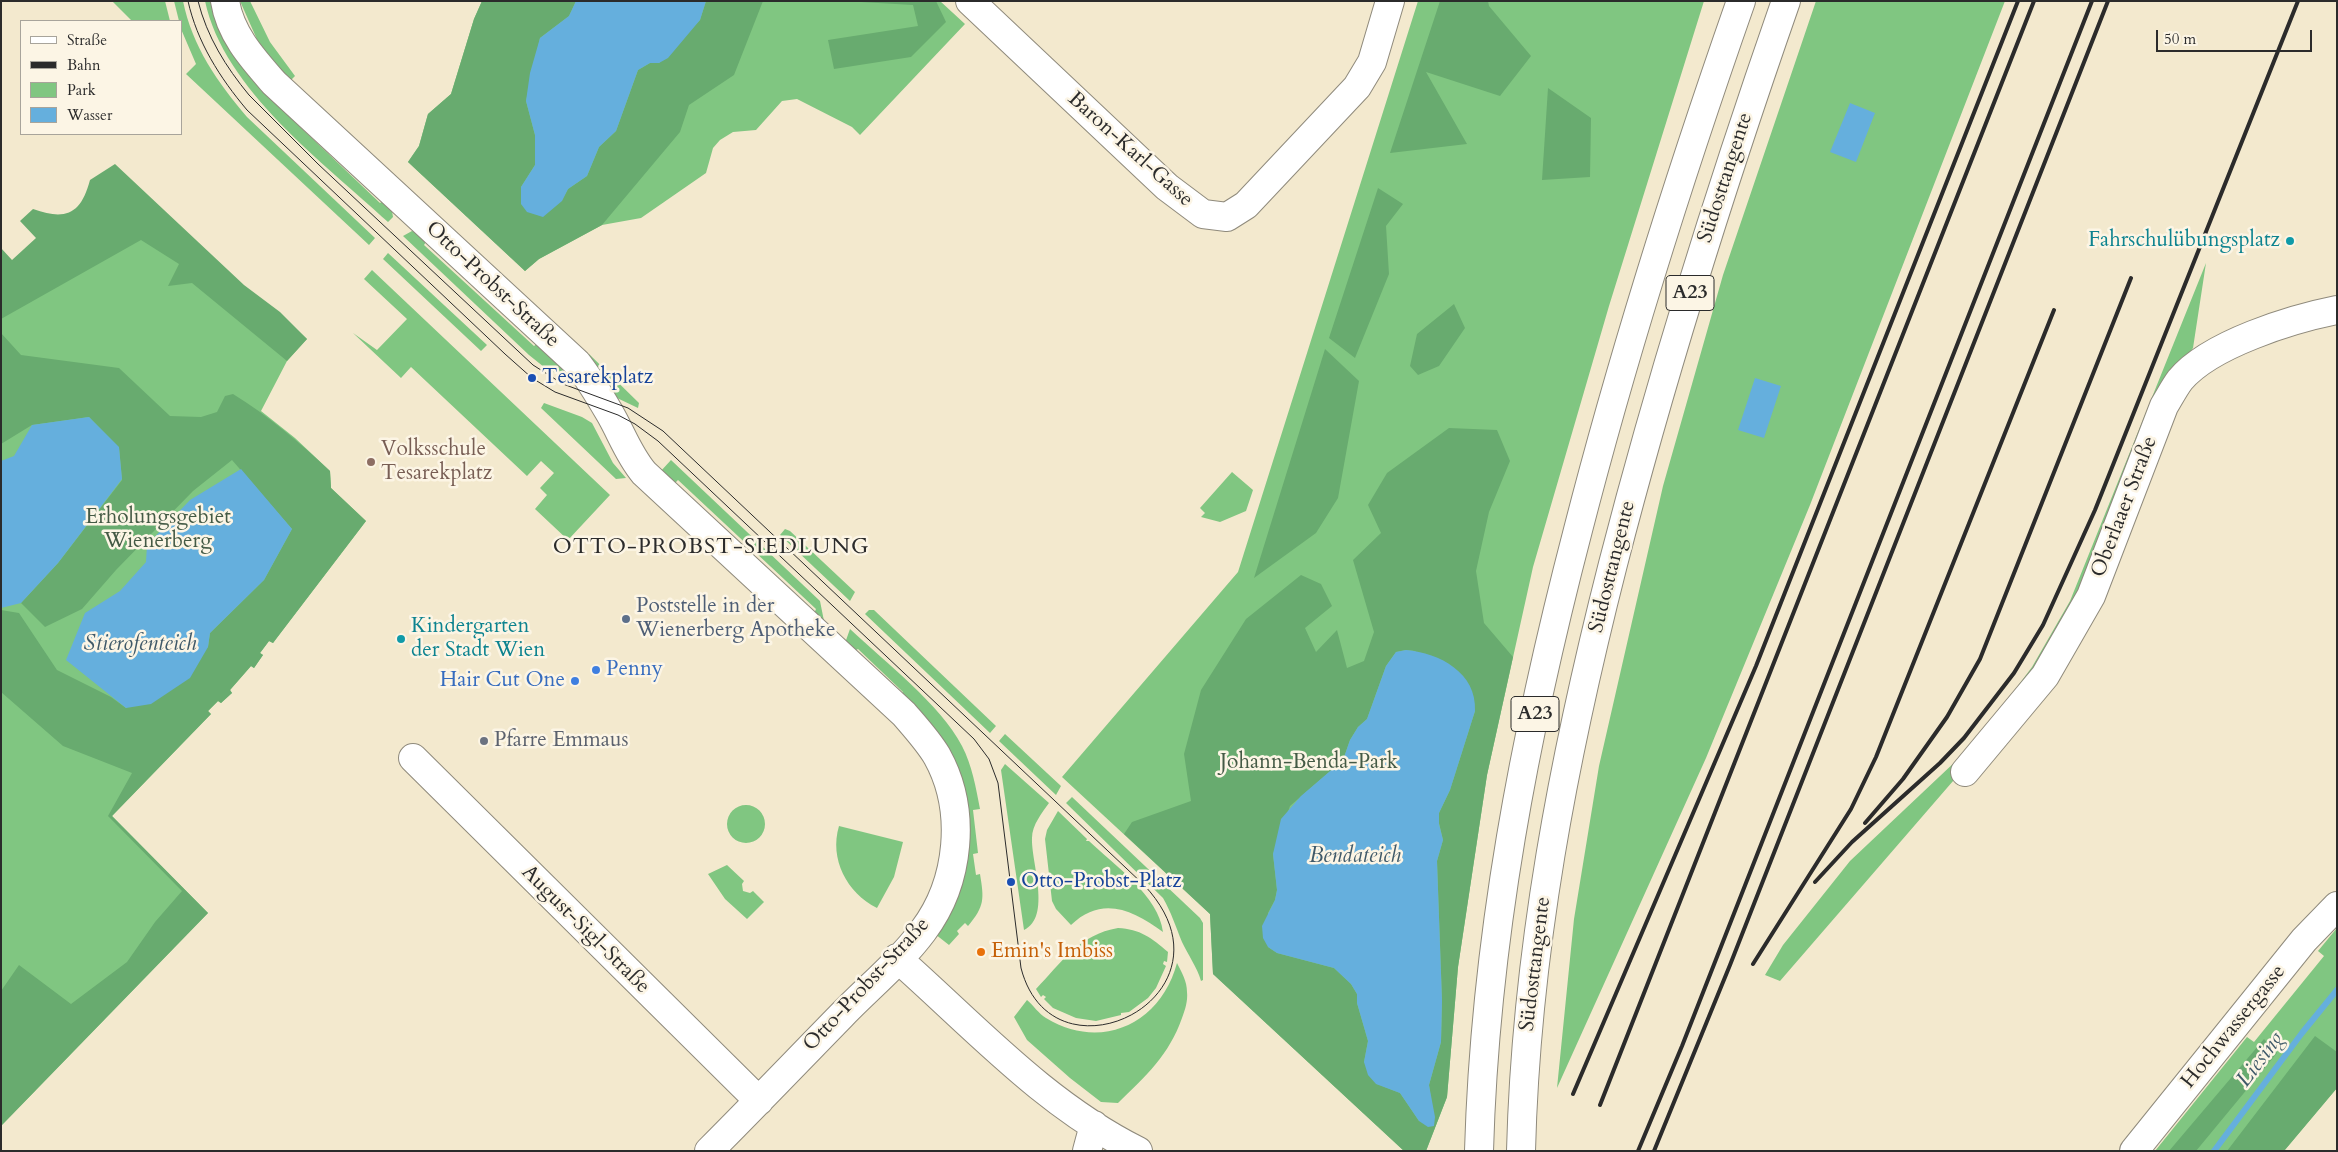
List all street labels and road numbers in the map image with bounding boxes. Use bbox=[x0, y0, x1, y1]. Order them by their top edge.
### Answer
street label: Baron-Karl-Gasse bbox=[1062, 87, 1198, 213]
street label: Südosttangente bbox=[1693, 110, 1759, 246]
street label: Otto-Probst-Straße bbox=[420, 217, 564, 353]
road number: A23 bbox=[1666, 276, 1714, 310]
street label: Oberlaaer Straße bbox=[2087, 433, 2163, 581]
street label: Südosttangente bbox=[1584, 498, 1642, 636]
road number: A23 bbox=[1511, 696, 1559, 732]
street label: August-Sigl-Straße bbox=[515, 860, 655, 1000]
street label: Südosttangente bbox=[1515, 895, 1557, 1033]
street label: Otto-Probst-Straße bbox=[799, 913, 935, 1057]
street label: Hochwassergasse bbox=[2177, 960, 2291, 1094]

